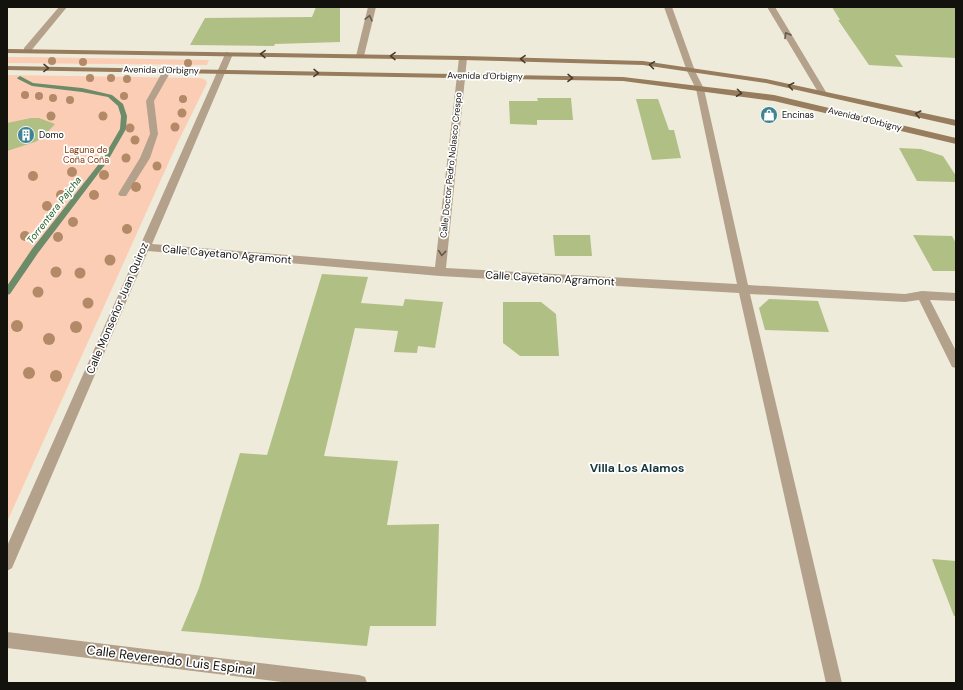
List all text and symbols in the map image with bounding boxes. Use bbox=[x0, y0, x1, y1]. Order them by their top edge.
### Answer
one-way arrow bbox=[364, 15, 373, 22]
one-way arrow bbox=[785, 32, 792, 39]
one-way arrow bbox=[260, 50, 266, 58]
one-way arrow bbox=[390, 52, 396, 61]
one-way arrow bbox=[520, 55, 526, 63]
one-way arrow bbox=[649, 61, 656, 70]
street label: Avenida d'Orbigny bbox=[123, 63, 199, 77]
one-way arrow bbox=[43, 64, 49, 72]
one-way arrow bbox=[313, 69, 319, 77]
street label: Avenida d'Orbigny bbox=[447, 69, 523, 83]
one-way arrow bbox=[567, 74, 573, 82]
one-way arrow bbox=[788, 82, 794, 90]
one-way arrow bbox=[736, 89, 742, 98]
street label: Calle Doctor Pedro Nolasco Crespo bbox=[437, 91, 465, 239]
street label: Avenida d'Orbigny bbox=[827, 104, 903, 134]
shop icon: Encinas bbox=[759, 105, 779, 125]
place label: Encinas bbox=[782, 109, 815, 121]
one-way arrow bbox=[915, 111, 921, 119]
building icon: Domo bbox=[16, 125, 36, 145]
place label: Domo bbox=[39, 129, 64, 141]
park label: Laguna de Coña Coña bbox=[63, 144, 109, 166]
water label: Torrentera Pajcha bbox=[24, 173, 85, 246]
street label: Calle Monseñor Juan Quiroz bbox=[83, 240, 151, 376]
street label: Calle Cayetano Agramont bbox=[162, 241, 292, 267]
one-way arrow bbox=[437, 250, 446, 256]
street label: Calle Cayetano Agramont bbox=[485, 268, 615, 288]
district label: Villa Los Alamos bbox=[590, 460, 684, 476]
street label: Calle Reverendo Luis Espinal bbox=[86, 641, 256, 679]

